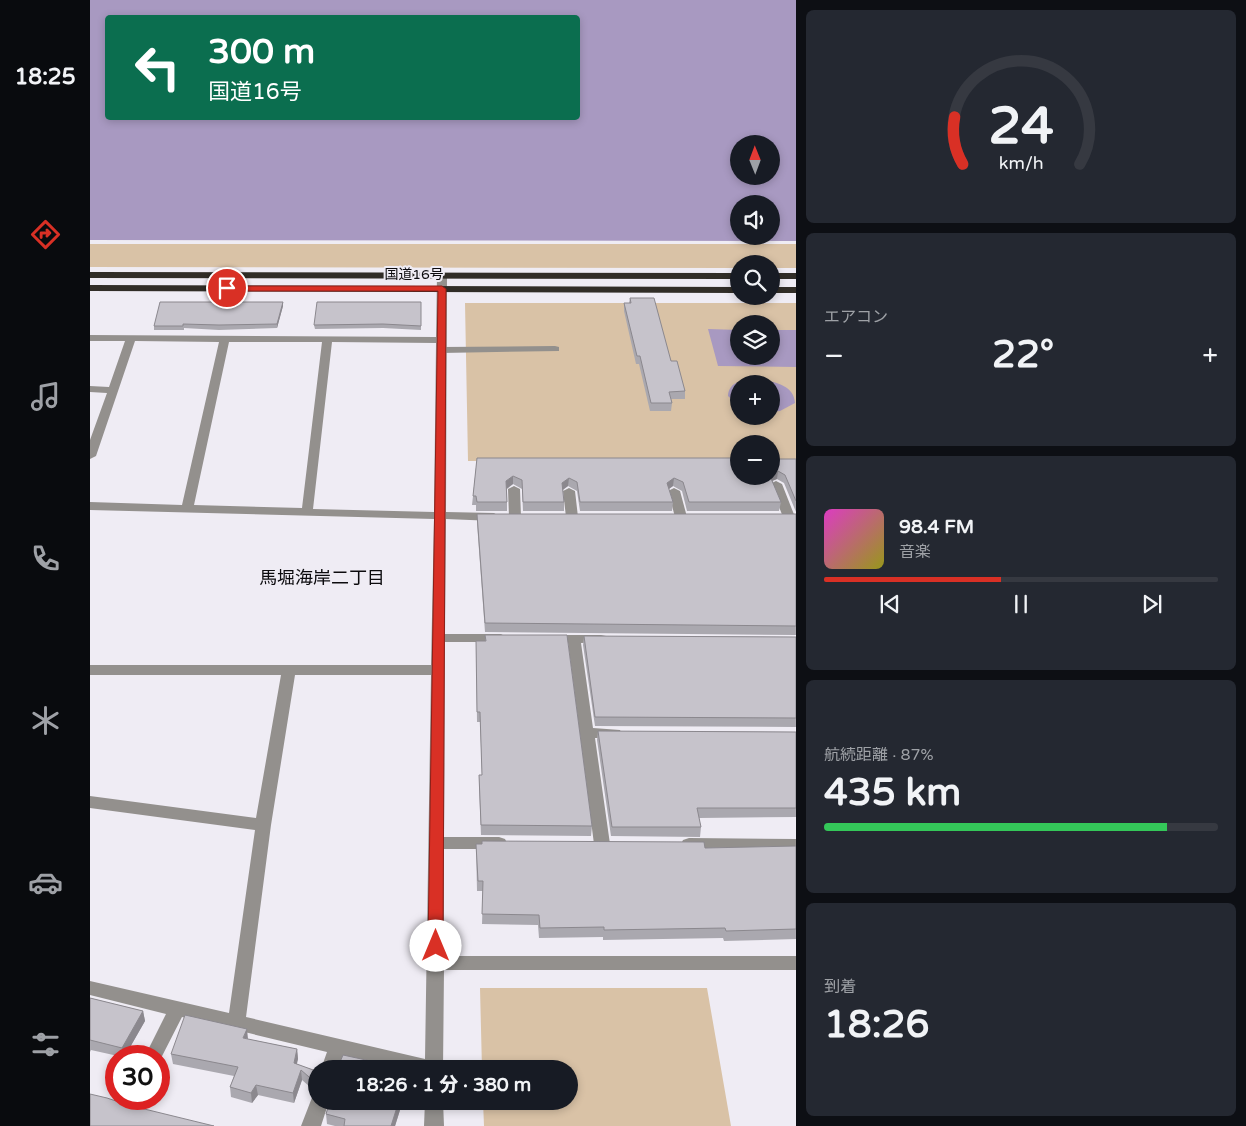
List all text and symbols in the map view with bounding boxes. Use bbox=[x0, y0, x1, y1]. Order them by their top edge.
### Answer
text: 300 m bbox=[208, 31, 315, 73]
icon: left bbox=[125, 35, 190, 100]
text: 18:25 bbox=[15, 64, 75, 90]
text: 国道16号 bbox=[208, 79, 302, 105]
text: 24 bbox=[988, 95, 1054, 158]
north arrow bbox=[730, 135, 780, 185]
map controls bbox=[730, 135, 780, 485]
text: km/h bbox=[999, 153, 1043, 174]
button: sound bbox=[730, 195, 780, 245]
icon: directions bbox=[28, 217, 63, 252]
button: search bbox=[730, 255, 780, 305]
street label: 国道16号 bbox=[384, 266, 444, 283]
pin bbox=[206, 267, 248, 309]
icon: arrive bbox=[213, 274, 241, 302]
text: エアコン bbox=[824, 307, 888, 327]
button: layers bbox=[730, 315, 780, 365]
text: 22° bbox=[992, 332, 1054, 378]
text: − bbox=[824, 339, 844, 373]
text: + bbox=[1202, 339, 1218, 373]
button: + bbox=[730, 375, 780, 425]
icon: music bbox=[28, 379, 63, 414]
button: − bbox=[730, 435, 780, 485]
text: 98.4 FM bbox=[899, 516, 974, 538]
icon: phone bbox=[28, 541, 63, 576]
text: 音楽 bbox=[899, 542, 931, 562]
district label: 馬堀海岸二丁目 bbox=[259, 567, 385, 589]
icon: previous bbox=[876, 590, 904, 618]
icon: pause bbox=[1007, 590, 1035, 618]
icon: next bbox=[1138, 590, 1166, 618]
icon: climate bbox=[28, 703, 63, 738]
text: 航続距離 · 87% bbox=[824, 745, 934, 765]
text: 435 km bbox=[824, 770, 961, 816]
icon: car bbox=[28, 865, 63, 900]
position arrow bbox=[409, 919, 461, 971]
text: 到着 bbox=[824, 977, 856, 997]
text: 18:26 bbox=[824, 1002, 929, 1048]
icon: filters bbox=[28, 1027, 63, 1062]
speed limit sign: 30 bbox=[105, 1045, 170, 1110]
text: 18:26 · 1 分 · 380 m bbox=[355, 1074, 531, 1096]

